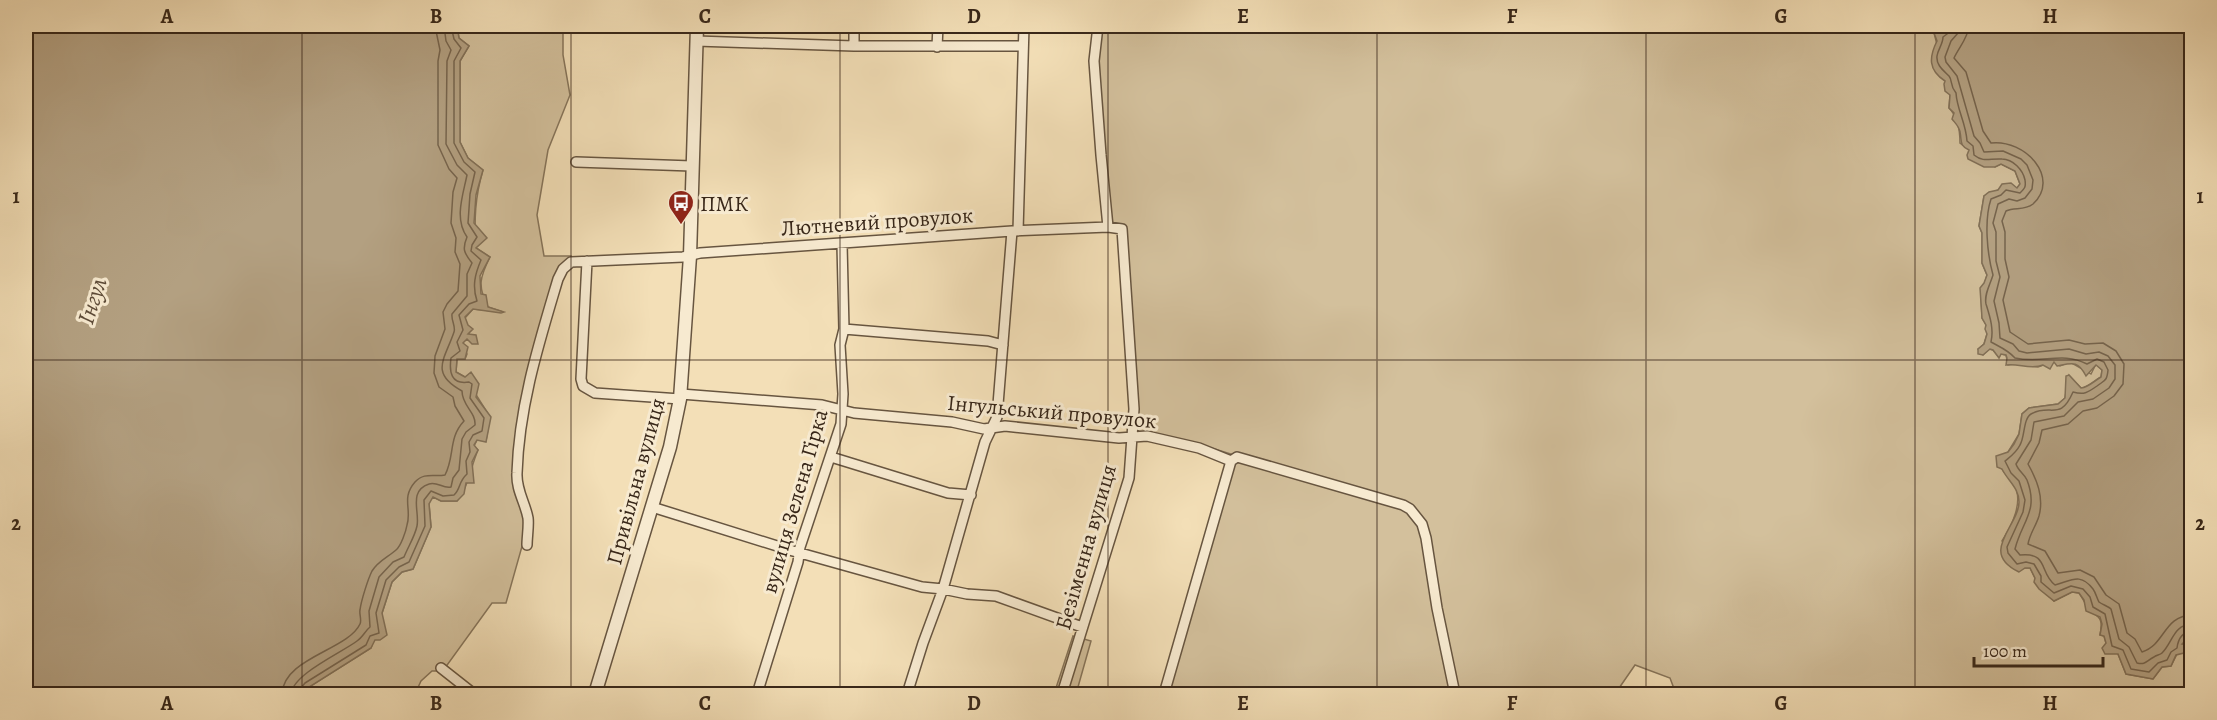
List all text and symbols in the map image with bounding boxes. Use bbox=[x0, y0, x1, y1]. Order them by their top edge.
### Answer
text: A bbox=[160, 3, 174, 30]
text: B bbox=[430, 3, 442, 30]
text: C bbox=[699, 3, 711, 30]
text: D bbox=[967, 3, 981, 30]
text: E bbox=[1237, 3, 1249, 30]
text: F bbox=[1507, 3, 1518, 30]
text: G bbox=[1774, 3, 1788, 30]
text: H bbox=[2043, 3, 2058, 30]
text: 1 bbox=[12, 183, 20, 210]
text: 1 bbox=[2196, 183, 2204, 210]
bus stop icon: ПМК bbox=[666, 188, 696, 226]
place label: ПМК bbox=[700, 189, 748, 219]
street label: Лютневий провулок bbox=[780, 200, 974, 244]
water label: Інгул bbox=[70, 273, 115, 328]
street label: Інгульський провулок bbox=[946, 388, 1158, 436]
street label: Привільна вулиця bbox=[599, 394, 673, 568]
street label: вулиця Зелена Гірка bbox=[754, 405, 836, 597]
street label: Безіменна вулиця bbox=[1048, 461, 1124, 633]
text: 2 bbox=[11, 510, 21, 537]
text: 2 bbox=[2195, 510, 2205, 537]
scale bar bbox=[1974, 630, 2103, 668]
text: 100 m bbox=[1983, 639, 2027, 663]
text: A bbox=[160, 690, 174, 717]
text: B bbox=[430, 690, 442, 717]
text: C bbox=[699, 690, 711, 717]
text: D bbox=[967, 690, 981, 717]
text: E bbox=[1237, 690, 1249, 717]
text: F bbox=[1507, 690, 1518, 717]
text: G bbox=[1774, 690, 1788, 717]
text: H bbox=[2043, 690, 2058, 717]

